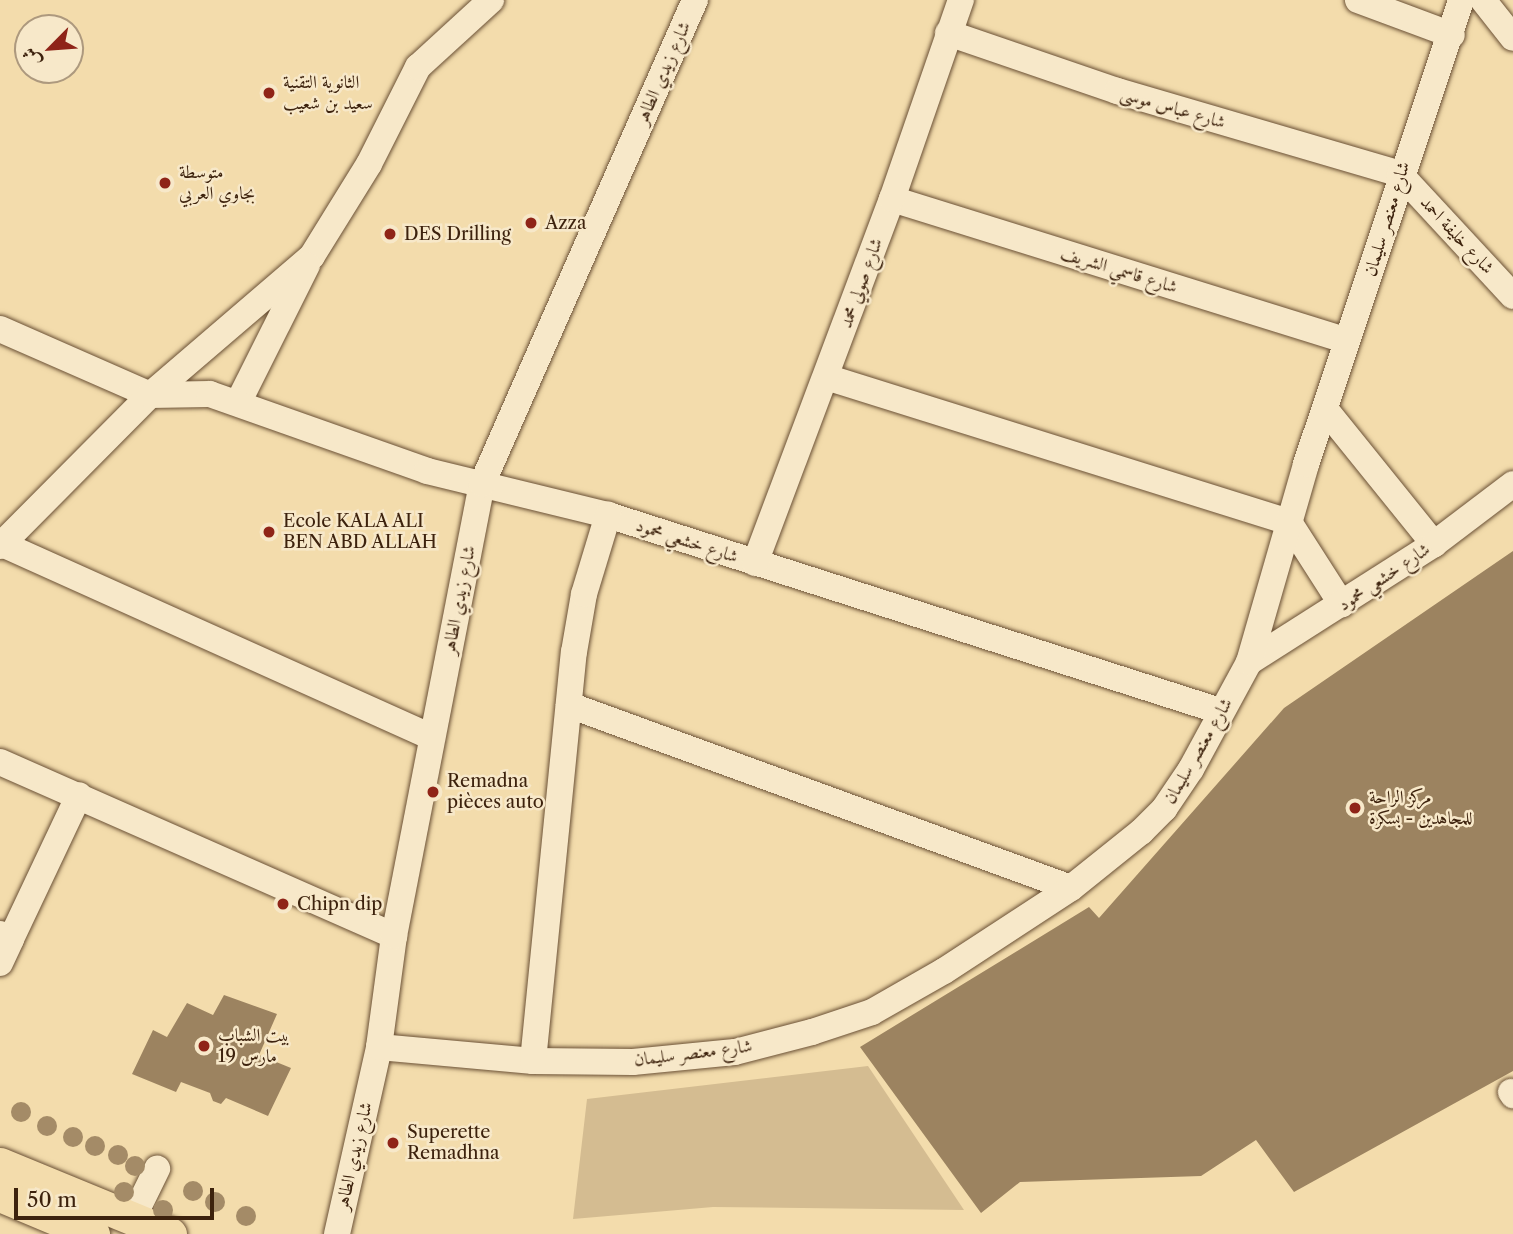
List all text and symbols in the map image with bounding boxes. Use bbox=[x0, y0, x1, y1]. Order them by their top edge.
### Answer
north arrow bbox=[14, 14, 84, 84]
street label: شارع زيدي الطاهر bbox=[631, 18, 695, 128]
text: ش bbox=[17, 44, 46, 71]
place label: الثانوية التقنية سعيد بن شعيب bbox=[283, 72, 373, 114]
street label: شارع عباس موسى bbox=[1118, 83, 1228, 133]
marker: الثانوية التقنية سعيد بن شعيب bbox=[261, 85, 277, 101]
street label: شارع معنصر سليمان bbox=[1359, 159, 1415, 279]
place label: متوسطة بجاوي العربي bbox=[179, 162, 255, 204]
marker: متوسطة بجاوي العربي bbox=[157, 175, 173, 191]
street label: شارع خليفة احمد bbox=[1415, 191, 1499, 279]
place label: Azza bbox=[545, 212, 586, 234]
marker: Azza bbox=[523, 215, 539, 231]
place label: DES Drilling bbox=[404, 223, 511, 245]
marker: DES Drilling bbox=[382, 226, 398, 242]
street label: شارع صولي محمد bbox=[835, 235, 887, 331]
street label: شارع قاسمي الشريف bbox=[1058, 242, 1180, 298]
place label: Ecole KALA ALI BEN ABD ALLAH bbox=[283, 511, 438, 554]
street label: شارع خشعي محمود bbox=[633, 514, 741, 568]
marker: Ecole KALA ALI BEN ABD ALLAH bbox=[261, 524, 277, 540]
street label: شارع خشعي محمود bbox=[1334, 538, 1434, 616]
street label: شارع زيدي الطاهر bbox=[438, 544, 480, 656]
street label: شارع معنصر سليمان bbox=[1159, 694, 1237, 808]
place label: Remadna pièces auto bbox=[447, 771, 544, 814]
marker: Remadna pièces auto bbox=[425, 784, 441, 800]
place label: مركز الراحة للمجاهدين - بسكرة bbox=[1369, 787, 1473, 830]
marker: مركز الراحة للمجاهدين - بسكرة bbox=[1347, 800, 1363, 816]
place label: Chipn dip bbox=[297, 893, 382, 915]
marker: Chipn dip bbox=[275, 896, 291, 912]
place label: بيت الشباب 19 مارس bbox=[218, 1025, 290, 1068]
street label: شارع معنصر سليمان bbox=[633, 1035, 753, 1071]
marker: بيت الشباب 19 مارس bbox=[196, 1038, 212, 1054]
street label: شارع زيدي الطاهر bbox=[331, 1100, 377, 1212]
place label: Superette Remadhna bbox=[407, 1122, 499, 1164]
marker: Superette Remadhna bbox=[385, 1135, 401, 1151]
scale bar bbox=[18, 1174, 217, 1218]
text: 50 m bbox=[27, 1187, 77, 1212]

